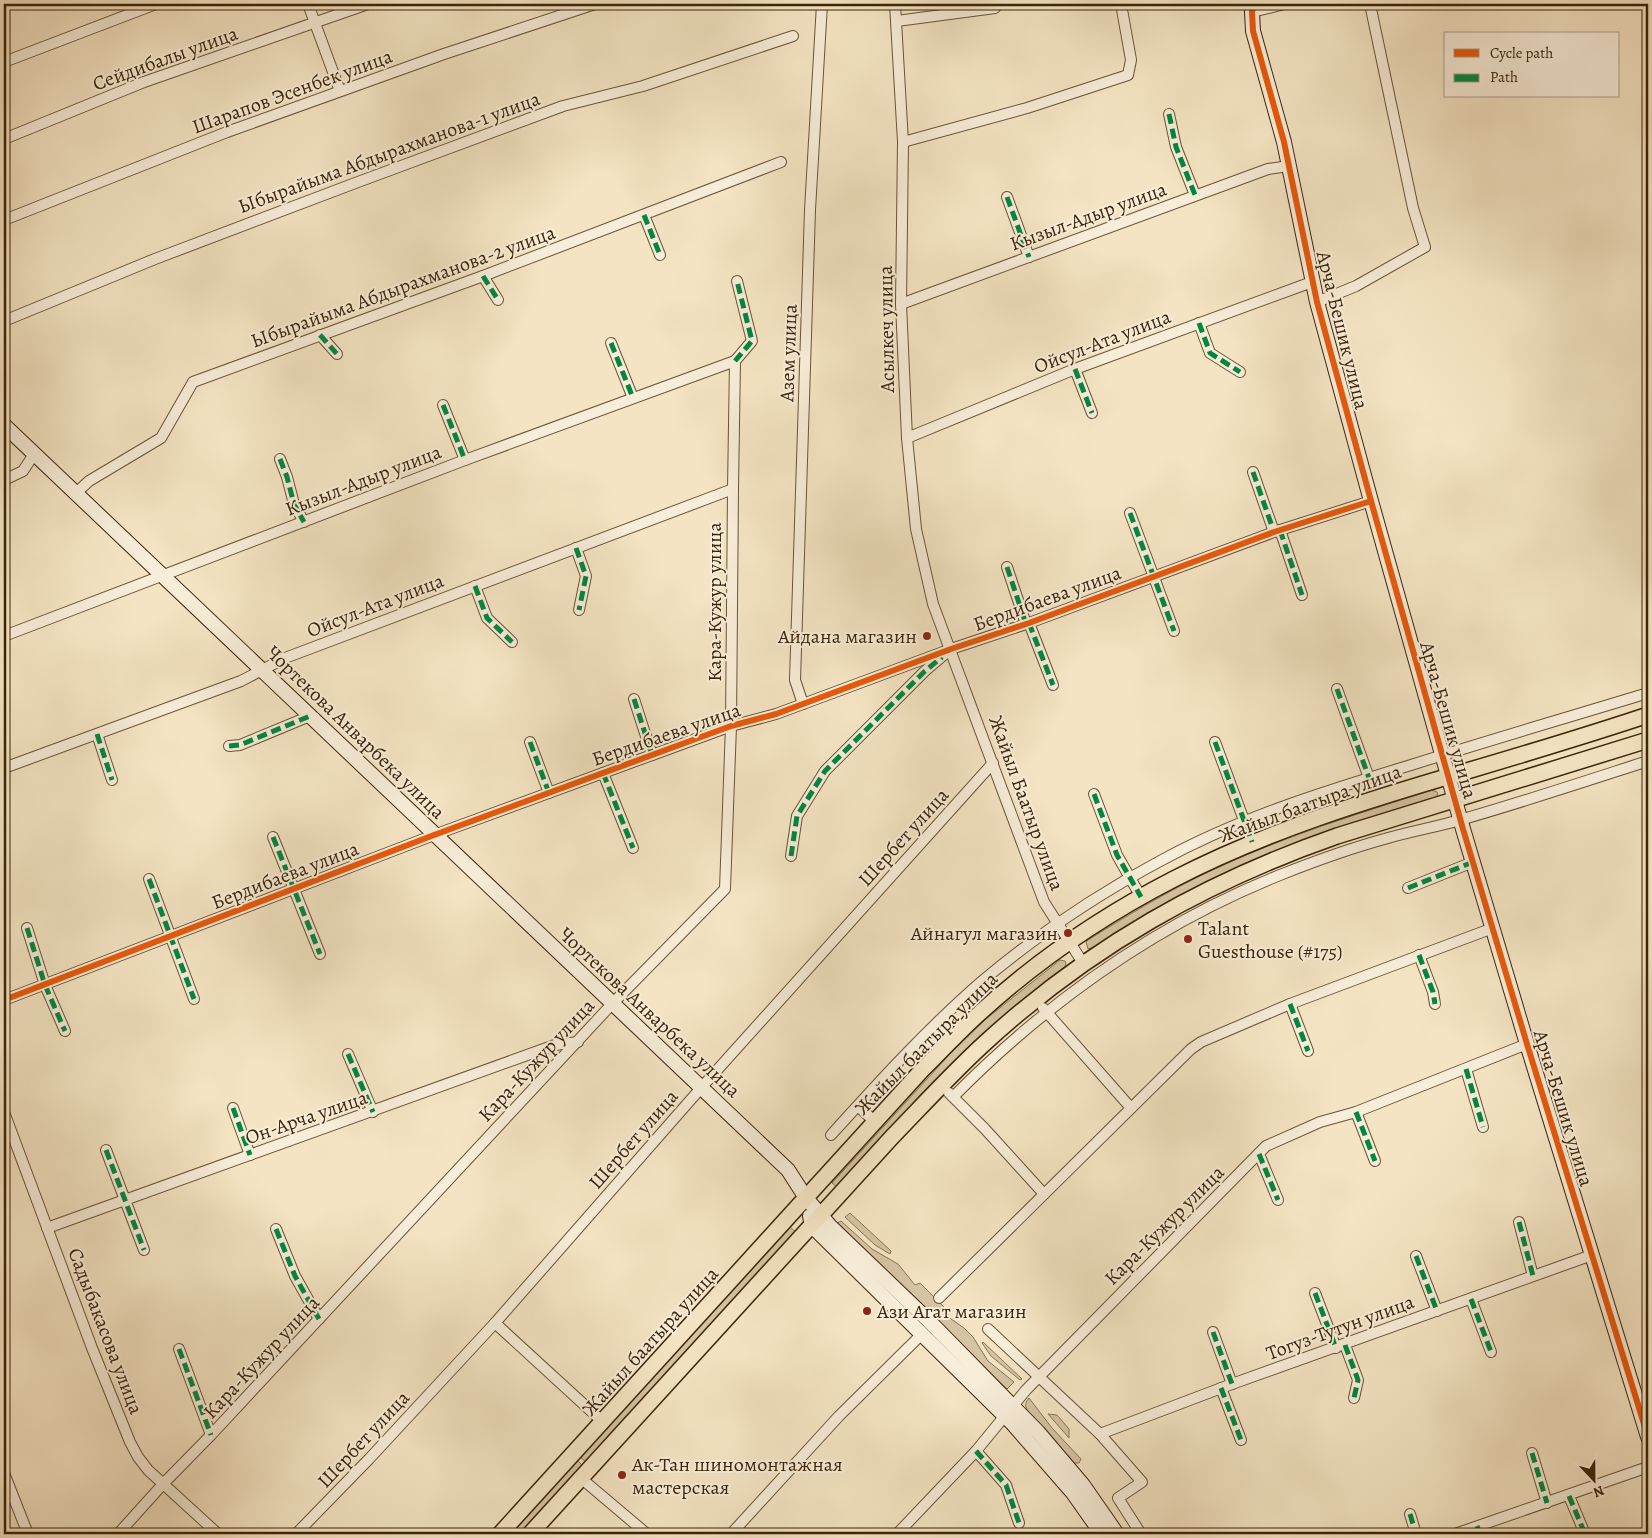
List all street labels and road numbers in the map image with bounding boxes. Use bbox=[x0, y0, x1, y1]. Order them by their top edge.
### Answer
street label: Сейдибалы улица bbox=[89, 19, 242, 97]
street label: Шарапов Эсенбек улица bbox=[188, 42, 397, 140]
street label: Ыбырайыма Абдырахманова-1 улица bbox=[235, 85, 545, 220]
street label: Кызыл-Адыр улица bbox=[1006, 175, 1171, 257]
street label: Ыбырайыма Абдырахманова-2 улица bbox=[247, 218, 560, 354]
street label: Арча-Бешик улица bbox=[1310, 247, 1375, 413]
street label: Асылкеч улица bbox=[872, 264, 901, 394]
street label: Азем улица bbox=[773, 303, 804, 403]
street label: Ойсул-Ата улица bbox=[1030, 303, 1175, 380]
street label: Кызыл-Адыр улица bbox=[281, 438, 446, 523]
street label: Кара-Кужур улица bbox=[701, 522, 728, 682]
street label: Бердибаева улица bbox=[969, 559, 1126, 638]
street label: Ойсул-Ата улица bbox=[303, 567, 448, 644]
street label: Арча-Бешик улица bbox=[1413, 638, 1484, 803]
street label: Чортекова Анварбека улица bbox=[260, 640, 452, 826]
street label: Бердибаева улица bbox=[588, 696, 745, 773]
street label: Жайыл Баатыр улица bbox=[982, 712, 1071, 895]
street label: Жайыл баатыра улица bbox=[1215, 758, 1406, 849]
street label: Шербет улица bbox=[852, 782, 955, 892]
street label: Бердибаева улица bbox=[208, 835, 363, 916]
street label: Чортекова Анварбека улица bbox=[553, 921, 747, 1104]
street label: Жайыл баатыра улица bbox=[849, 965, 1004, 1121]
street label: Кара-Кужур улица bbox=[472, 992, 601, 1128]
street label: Арча-Бешик улица bbox=[1527, 1026, 1600, 1190]
street label: Шербет улица bbox=[582, 1083, 685, 1195]
street label: Он-Арча улица bbox=[241, 1084, 372, 1151]
street label: Кара-Кужур улица bbox=[1098, 1159, 1231, 1291]
street label: Садыбакасова улица bbox=[61, 1244, 150, 1419]
street label: Жайыл баатыра улица bbox=[576, 1260, 725, 1422]
street label: Тогуз-Тутун улица bbox=[1262, 1288, 1419, 1367]
street label: Кара-Кужур улица bbox=[197, 1289, 326, 1425]
street label: Шербет улица bbox=[311, 1384, 416, 1494]

